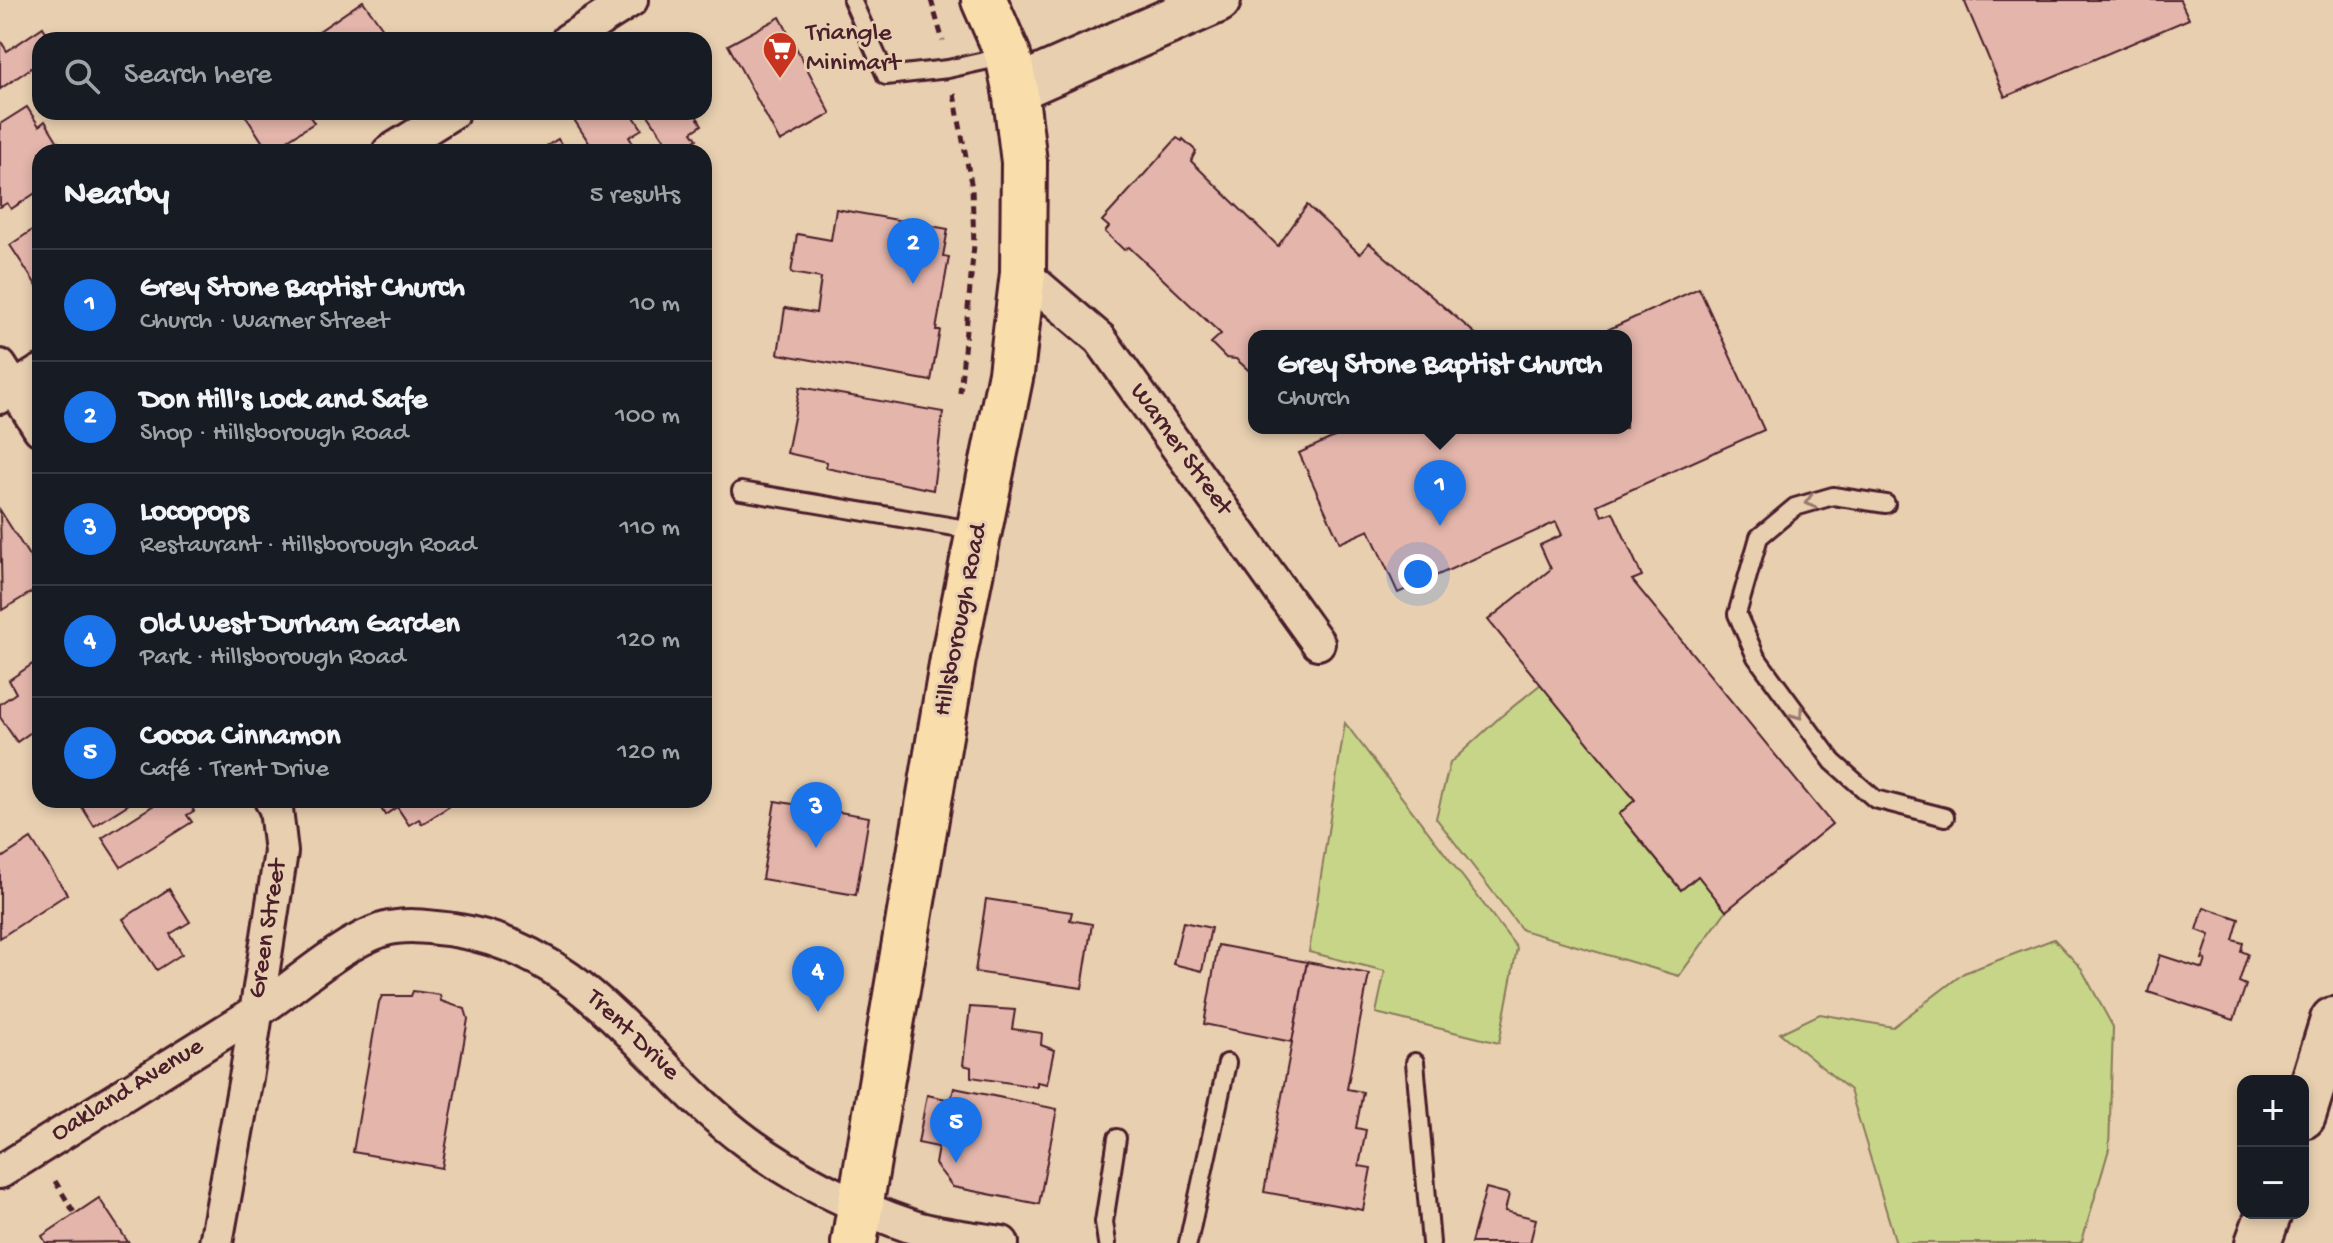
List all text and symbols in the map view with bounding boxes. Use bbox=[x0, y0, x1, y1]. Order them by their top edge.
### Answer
place label: Triangle Minimart bbox=[804, 19, 903, 80]
supermarket icon: Triangle Minimart bbox=[761, 30, 799, 80]
search box bbox=[32, 32, 712, 120]
icon: search bbox=[60, 54, 104, 98]
text: Search here bbox=[124, 59, 272, 94]
text: Nearby bbox=[64, 176, 169, 216]
text: 5 results bbox=[590, 181, 680, 212]
pin: 2 bbox=[887, 218, 939, 284]
text: Grey Stone Baptist Church bbox=[140, 272, 465, 307]
text: 1 bbox=[85, 290, 95, 321]
text: 10 m bbox=[630, 290, 680, 321]
text: Church · Warner Street bbox=[140, 307, 389, 338]
popup bbox=[1248, 330, 1632, 434]
text: Grey Stone Baptist Church bbox=[1278, 349, 1602, 384]
street label: Warner Street bbox=[1122, 378, 1240, 524]
text: Don Hill's Lock and Safe bbox=[140, 384, 427, 419]
text: Church bbox=[1278, 384, 1350, 415]
text: 2 bbox=[84, 402, 96, 433]
text: 100 m bbox=[615, 402, 680, 433]
text: Shop · Hillsborough Road bbox=[140, 419, 408, 450]
pin: 1 bbox=[1414, 460, 1466, 526]
one-way arrow bbox=[1803, 493, 1817, 509]
text: Locopops bbox=[140, 496, 248, 531]
text: 3 bbox=[83, 514, 97, 545]
text: 110 m bbox=[620, 514, 680, 545]
street label: Hillsborough Road bbox=[928, 519, 996, 719]
text: Restaurant · Hillsborough Road bbox=[140, 531, 476, 562]
your location bbox=[1398, 554, 1438, 594]
text: Old West Durham Garden bbox=[140, 608, 460, 643]
text: 4 bbox=[84, 626, 96, 657]
text: 120 m bbox=[617, 626, 680, 657]
text: Park · Hillsborough Road bbox=[140, 643, 405, 674]
one-way arrow bbox=[1789, 705, 1803, 720]
text: Cocoa Cinnamon bbox=[140, 720, 340, 755]
text: 5 bbox=[83, 738, 97, 769]
text: 120 m bbox=[617, 738, 680, 769]
text: Café · Trent Drive bbox=[140, 755, 329, 786]
pin: 3 bbox=[790, 782, 842, 848]
street label: Green Street bbox=[243, 855, 296, 1001]
pin: 4 bbox=[792, 946, 844, 1012]
street label: Trent Drive bbox=[577, 982, 686, 1089]
street label: Oakland Avenue bbox=[46, 1032, 210, 1150]
map controls bbox=[2237, 1075, 2309, 1219]
button: + bbox=[2237, 1075, 2309, 1147]
pin: 5 bbox=[930, 1097, 982, 1163]
button: − bbox=[2237, 1147, 2309, 1219]

